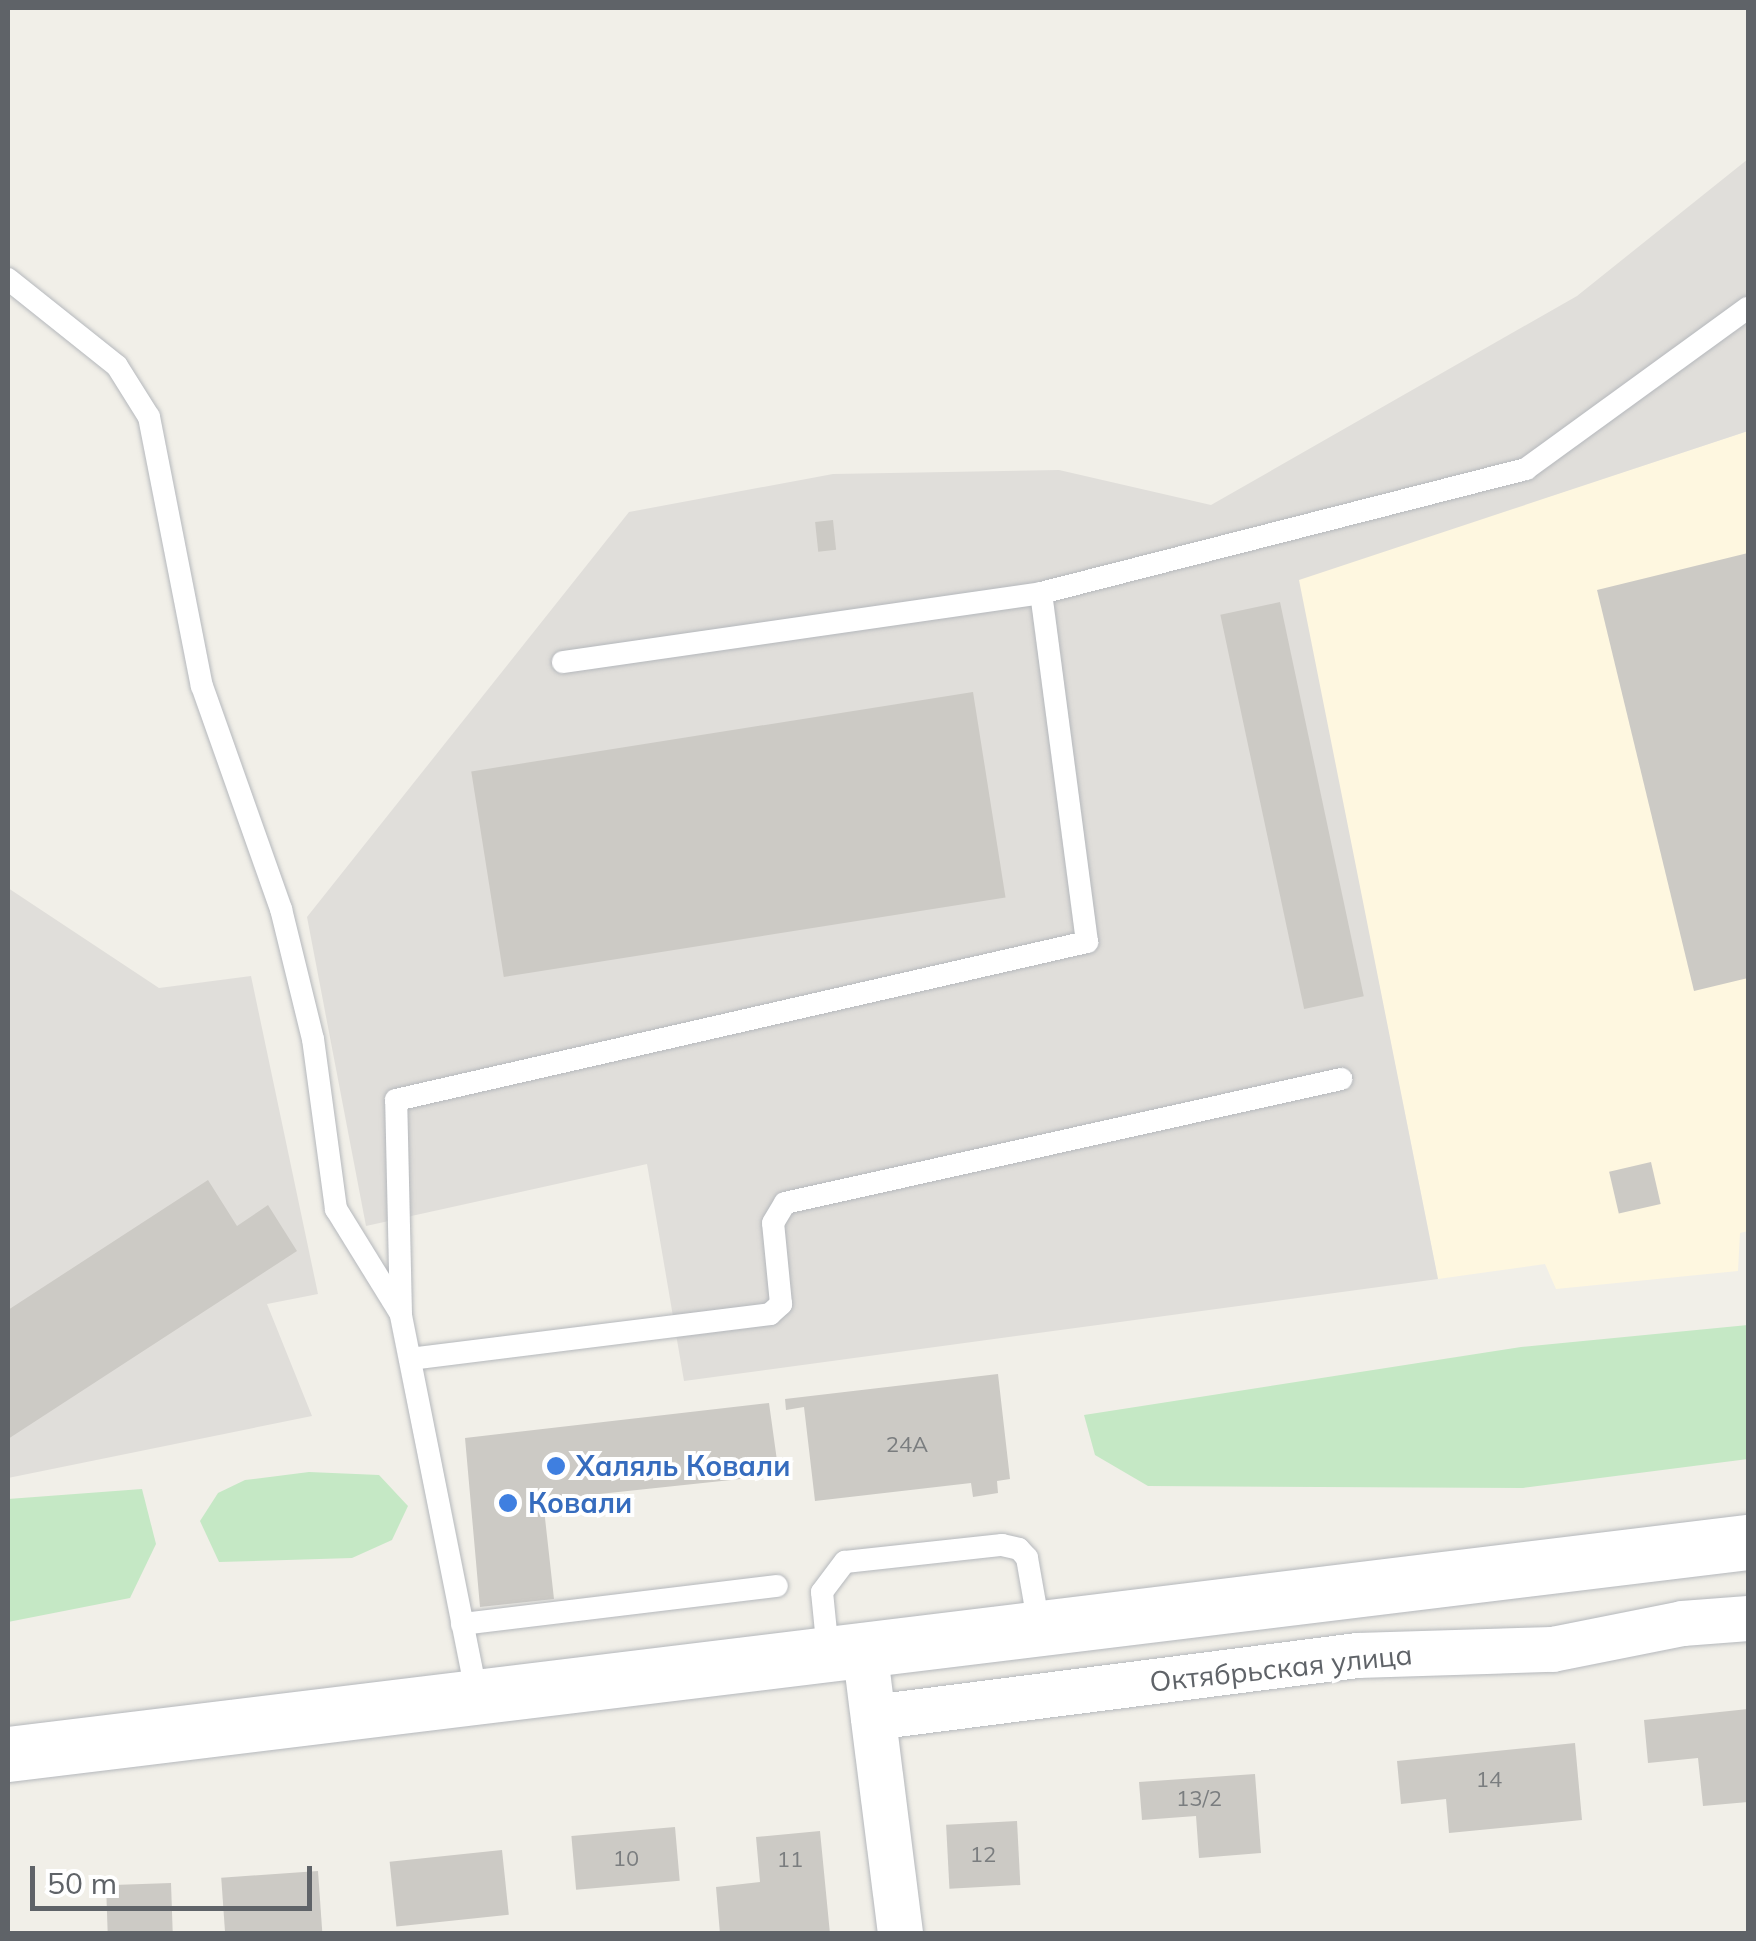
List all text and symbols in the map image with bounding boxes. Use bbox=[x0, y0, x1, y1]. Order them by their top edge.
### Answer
house number: 24А bbox=[886, 1432, 928, 1458]
place label: Халяль Ковали bbox=[576, 1449, 790, 1483]
marker: Халяль Ковали bbox=[545, 1455, 567, 1477]
place label: Ковали bbox=[528, 1486, 632, 1520]
marker: Ковали bbox=[497, 1492, 519, 1514]
street label: Октябрьская улица bbox=[1148, 1637, 1414, 1699]
house number: 14 bbox=[1476, 1767, 1502, 1793]
house number: 13/2 bbox=[1176, 1786, 1222, 1812]
house number: 12 bbox=[970, 1842, 996, 1868]
scale bar bbox=[35, 1846, 318, 1908]
house number: 10 bbox=[613, 1846, 639, 1872]
house number: 11 bbox=[777, 1847, 803, 1873]
text: 50 m bbox=[47, 1864, 117, 1902]

